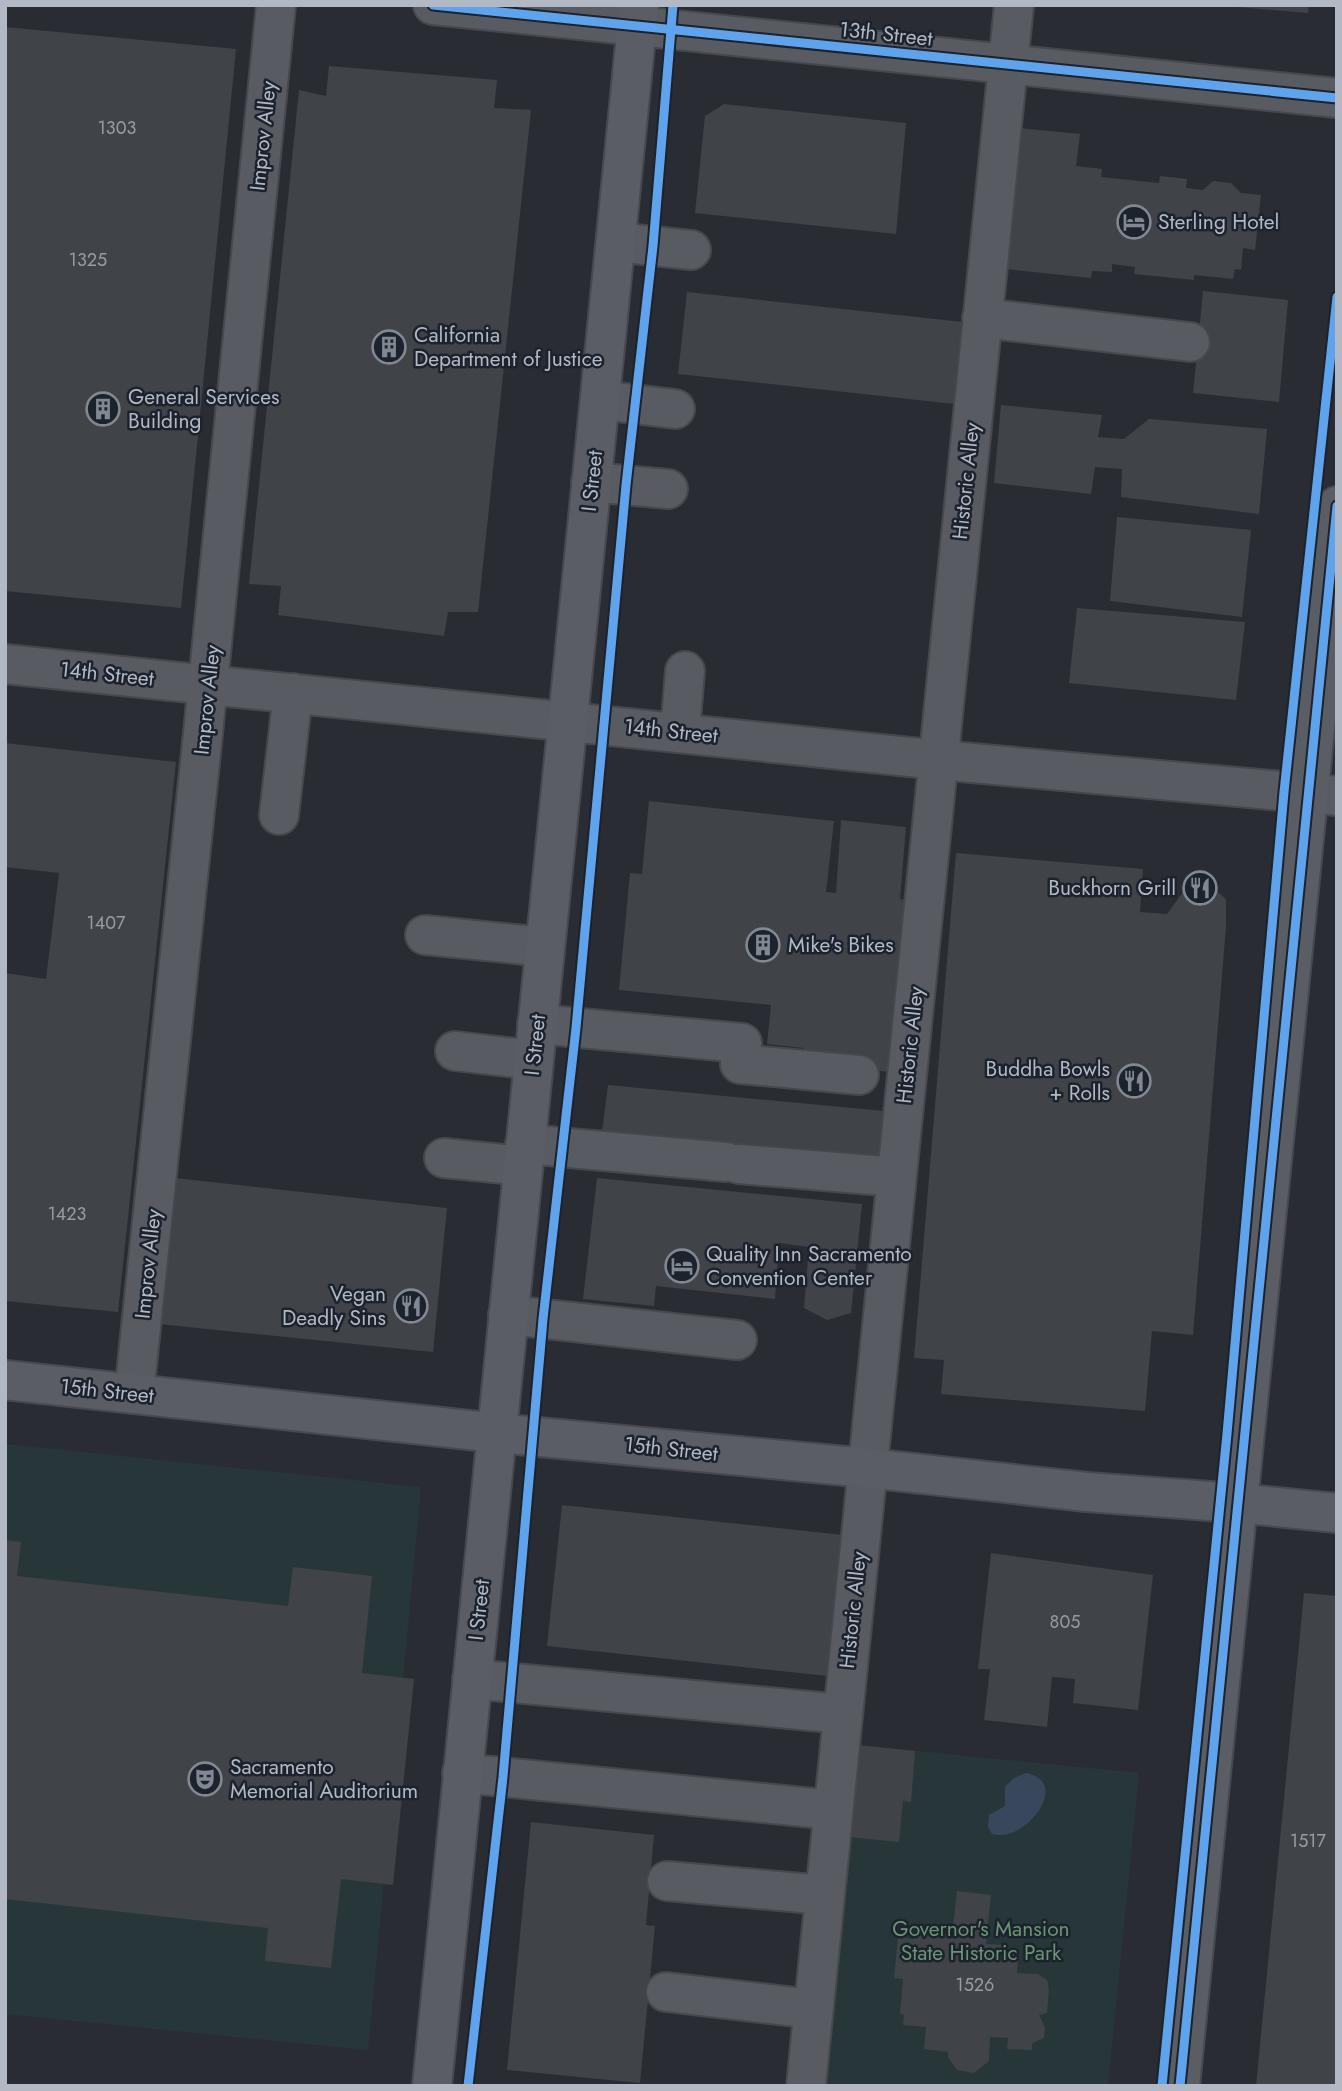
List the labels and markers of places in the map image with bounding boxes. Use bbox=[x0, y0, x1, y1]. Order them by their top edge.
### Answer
hotel icon: Sterling Hotel bbox=[1115, 203, 1153, 241]
place label: Sterling Hotel bbox=[1158, 207, 1279, 237]
place label: California Department of Justice bbox=[414, 320, 603, 374]
building icon: California Department of Justice bbox=[370, 328, 408, 366]
place label: General Services Building bbox=[128, 382, 280, 436]
building icon: General Services Building bbox=[84, 390, 122, 428]
restaurant icon: Buckhorn Grill bbox=[1181, 869, 1219, 907]
place label: Buckhorn Grill bbox=[1048, 873, 1176, 903]
building icon: Mike's Bikes bbox=[744, 926, 782, 964]
place label: Mike's Bikes bbox=[788, 930, 894, 960]
place label: Buddha Bowls + Rolls bbox=[985, 1054, 1110, 1108]
restaurant icon: Buddha Bowls + Rolls bbox=[1115, 1062, 1153, 1100]
place label: Quality Inn Sacramento Convention Center bbox=[706, 1239, 912, 1293]
hotel icon: Quality Inn Sacramento Convention Center bbox=[663, 1247, 701, 1285]
place label: Vegan Deadly Sins bbox=[282, 1279, 386, 1333]
restaurant icon: Vegan Deadly Sins bbox=[392, 1287, 430, 1325]
place label: Sacramento Memorial Auditorium bbox=[230, 1752, 418, 1806]
theatre icon: Sacramento Memorial Auditorium bbox=[186, 1760, 224, 1798]

